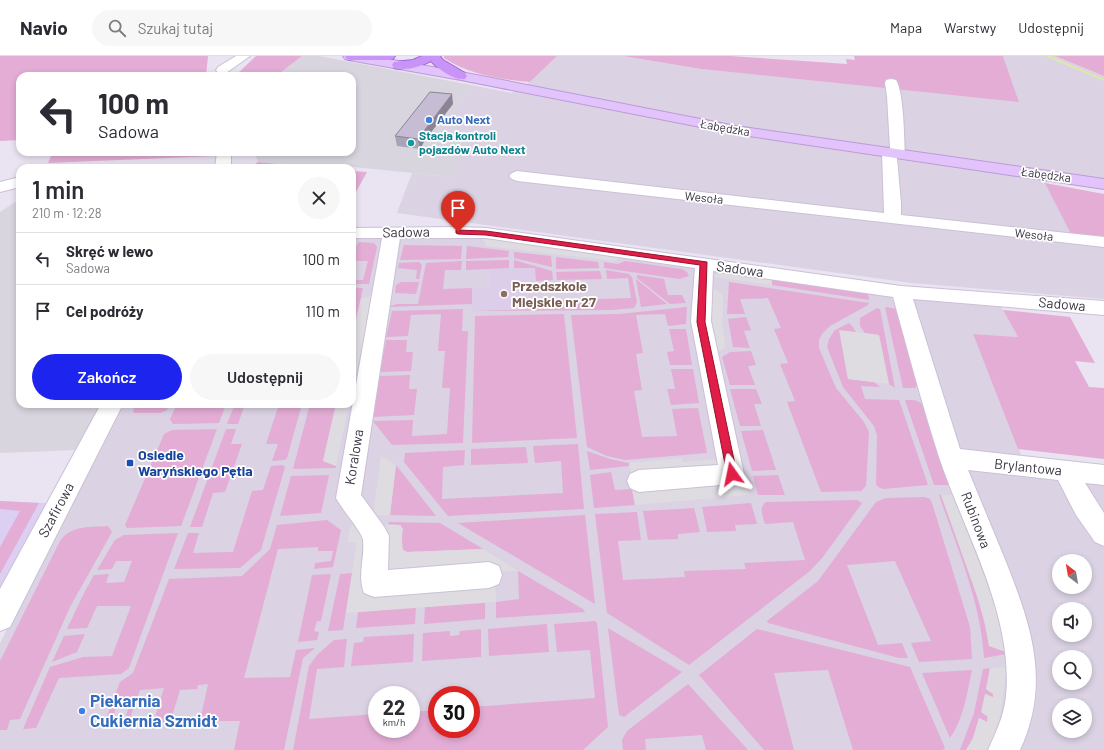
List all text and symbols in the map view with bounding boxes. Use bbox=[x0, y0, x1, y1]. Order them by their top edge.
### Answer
search box bbox=[92, 10, 372, 46]
text: Navio bbox=[20, 16, 68, 39]
icon: search bbox=[106, 17, 128, 39]
text: Szukaj tutaj bbox=[138, 19, 213, 37]
text: Mapa bbox=[890, 19, 922, 36]
text: Warstwy bbox=[944, 19, 996, 36]
text: Udostępnij bbox=[1018, 19, 1084, 36]
text: 100 m bbox=[98, 86, 169, 120]
icon: left bbox=[32, 88, 84, 140]
place label: Auto Next bbox=[437, 112, 491, 126]
marker: Auto Next bbox=[424, 115, 434, 125]
street label: Łabędzka bbox=[698, 116, 751, 138]
text: Sadowa bbox=[98, 120, 159, 142]
place label: Stacja kontroli pojazdów Auto Next bbox=[419, 128, 526, 156]
marker: Stacja kontroli pojazdów Auto Next bbox=[406, 138, 416, 148]
street label: Łabędzka bbox=[1019, 163, 1072, 184]
text: 1 min bbox=[32, 175, 84, 204]
button: close bbox=[298, 177, 340, 219]
street label: Wesoła bbox=[684, 188, 724, 206]
pin bbox=[441, 191, 475, 232]
icon: arrive bbox=[447, 197, 469, 219]
text: 210 m · 12:28 bbox=[32, 205, 102, 221]
street label: Sadowa bbox=[382, 223, 430, 240]
street label: Wesoła bbox=[1014, 225, 1054, 243]
text: Skręć w lewo bbox=[66, 242, 153, 260]
icon: left bbox=[32, 248, 54, 270]
text: 100 m bbox=[302, 250, 340, 268]
street label: Sadowa bbox=[715, 257, 765, 280]
text: Sadowa bbox=[66, 260, 110, 276]
place label: Przedszkole Miejskie nr 27 bbox=[512, 277, 596, 310]
marker: Przedszkole Miejskie nr 27 bbox=[499, 289, 509, 299]
street label: Sadowa bbox=[1038, 293, 1086, 314]
icon: arrive bbox=[32, 300, 54, 322]
text: Cel podróży bbox=[66, 302, 144, 320]
text: 110 m bbox=[306, 302, 340, 320]
button: Zakończ bbox=[32, 354, 182, 400]
button: Udostępnij bbox=[190, 354, 340, 400]
street label: Koralowa bbox=[341, 428, 366, 486]
place label: Osiedle Waryńskiego Pętla bbox=[138, 446, 253, 479]
position arrow bbox=[711, 453, 753, 495]
street label: Brylantowa bbox=[993, 454, 1063, 479]
marker: Osiedle Waryńskiego Pętla bbox=[125, 458, 135, 468]
street label: Szafirowa bbox=[34, 479, 77, 540]
street label: Rubinowa bbox=[958, 489, 995, 550]
north arrow bbox=[1052, 554, 1092, 594]
map controls bbox=[1052, 554, 1092, 738]
button: sound bbox=[1052, 602, 1092, 642]
button: search bbox=[1052, 650, 1092, 690]
speed limit sign: 30 bbox=[428, 686, 480, 738]
place label: Piekarnia Cukiernia Szmidt bbox=[90, 690, 217, 730]
text: 22 bbox=[383, 695, 405, 719]
button: layers bbox=[1052, 698, 1092, 738]
marker: Piekarnia Cukiernia Szmidt bbox=[77, 706, 87, 716]
text: km/h bbox=[383, 716, 405, 728]

